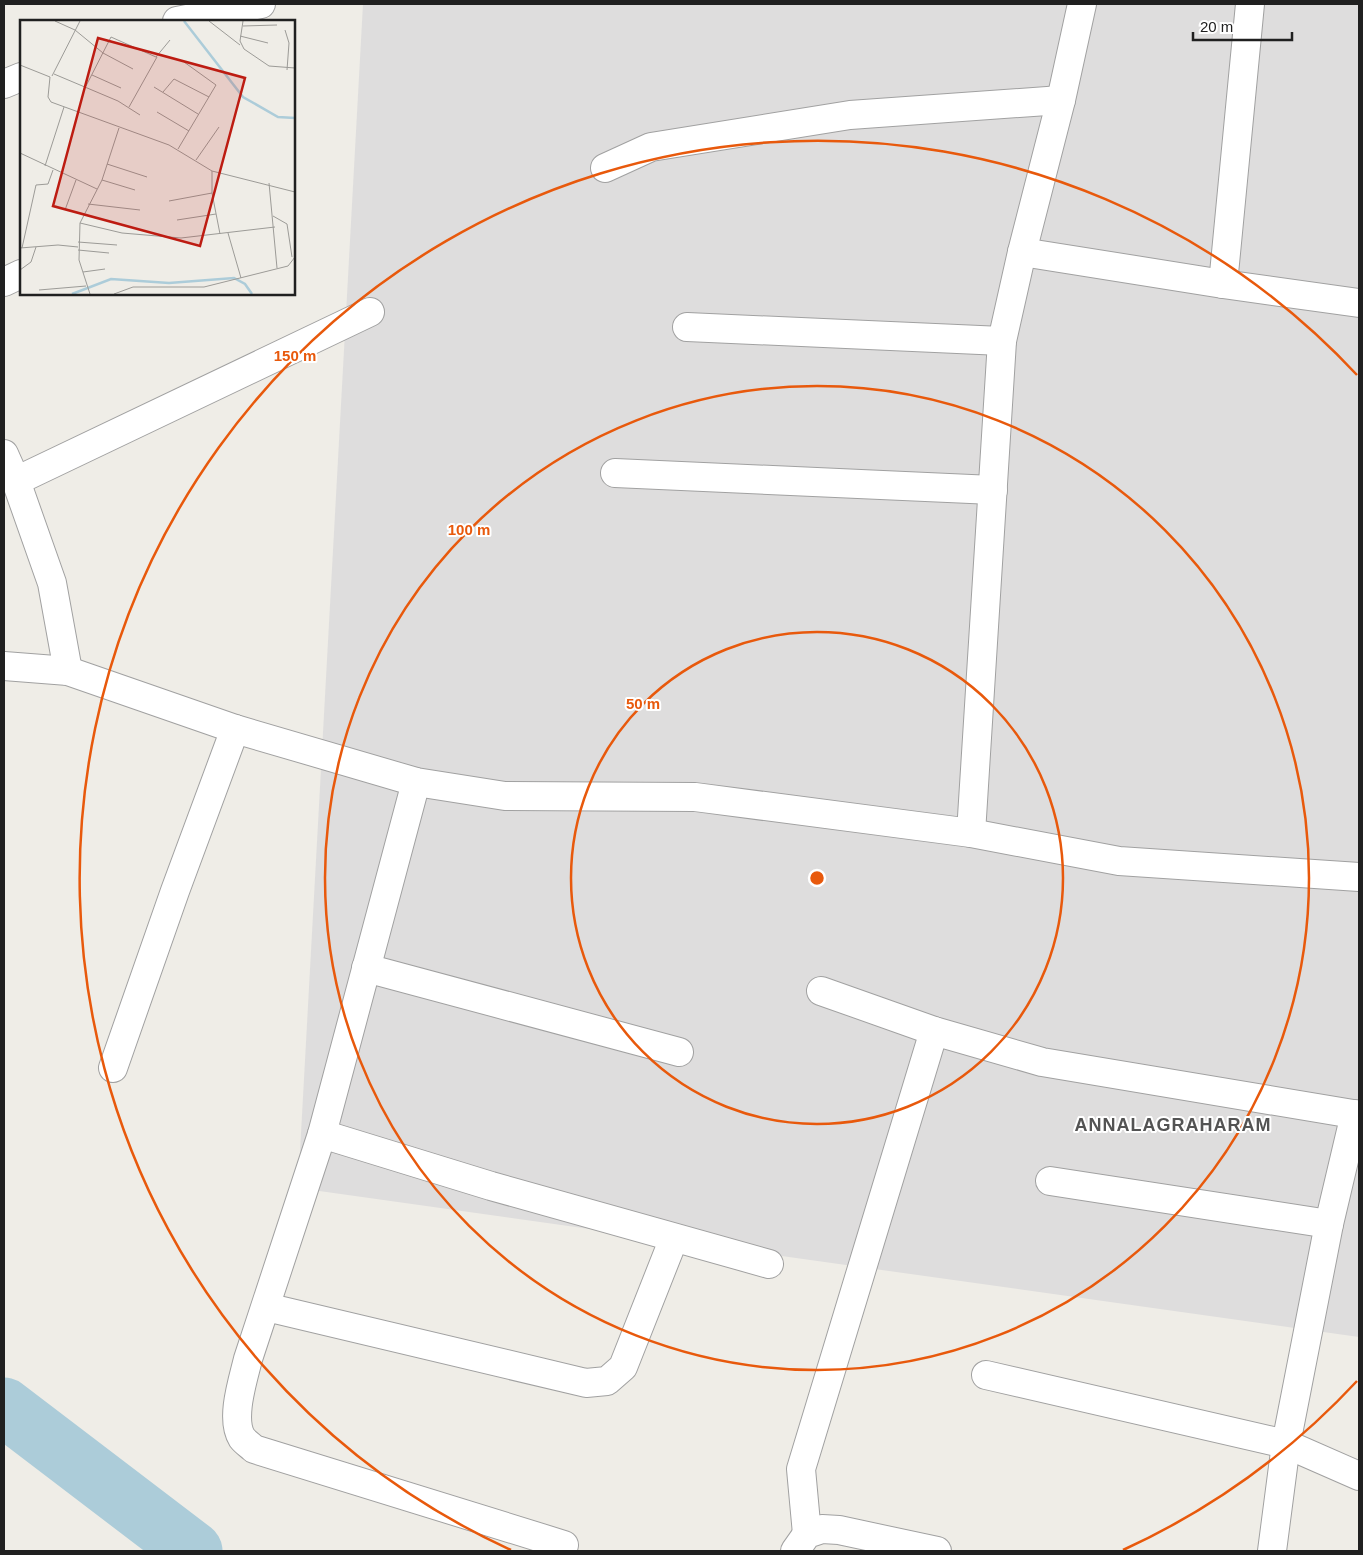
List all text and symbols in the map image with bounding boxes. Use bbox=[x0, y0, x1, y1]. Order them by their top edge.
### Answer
scale bar bbox=[1193, 10, 1292, 42]
text: 20 m bbox=[1200, 18, 1233, 35]
inset map bbox=[20, 20, 295, 295]
text: 150 m bbox=[274, 347, 316, 364]
text: 100 m bbox=[448, 521, 490, 538]
text: 50 m bbox=[626, 695, 660, 712]
centre of rings bbox=[808, 869, 826, 887]
district label: ANNALAGRAHARAM bbox=[1075, 1115, 1271, 1135]

